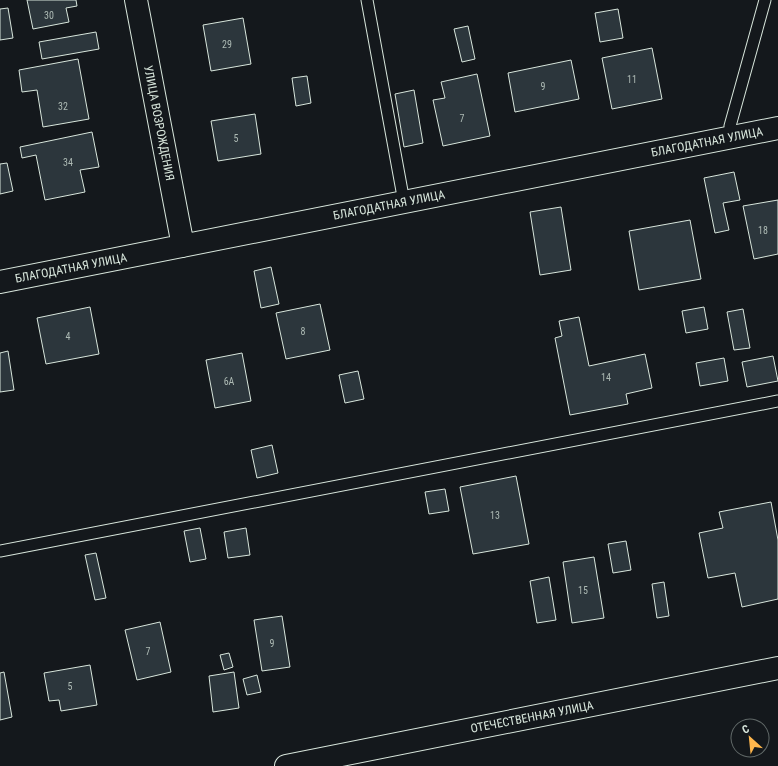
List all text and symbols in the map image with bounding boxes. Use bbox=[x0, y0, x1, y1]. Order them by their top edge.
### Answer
house number: 30 bbox=[44, 10, 54, 21]
house number: 29 bbox=[222, 39, 232, 50]
street label: УЛИЦА ВОЗРОЖДЕНИЯ bbox=[141, 64, 177, 182]
house number: 11 bbox=[627, 74, 637, 85]
house number: 9 bbox=[541, 81, 546, 92]
house number: 32 bbox=[58, 101, 68, 112]
house number: 7 bbox=[460, 113, 465, 124]
street label: БЛАГОДАТНАЯ УЛИЦА bbox=[650, 124, 764, 160]
house number: 5 bbox=[234, 133, 239, 144]
house number: 34 bbox=[63, 157, 73, 168]
street label: БЛАГОДАТНАЯ УЛИЦА bbox=[332, 187, 446, 223]
house number: 18 bbox=[758, 225, 768, 236]
street label: БЛАГОДАТНАЯ УЛИЦА bbox=[14, 250, 128, 286]
house number: 8 bbox=[301, 326, 306, 337]
house number: 4 bbox=[66, 331, 71, 342]
house number: 14 bbox=[601, 372, 611, 383]
house number: 6А bbox=[224, 376, 235, 387]
house number: 13 bbox=[490, 510, 500, 521]
house number: 15 bbox=[578, 585, 588, 596]
house number: 9 bbox=[270, 638, 275, 649]
house number: 7 bbox=[146, 646, 151, 657]
house number: 5 bbox=[68, 681, 73, 692]
street label: ОТЕЧЕСТВЕННАЯ УЛИЦА bbox=[469, 698, 595, 736]
north arrow bbox=[730, 718, 770, 758]
text: С bbox=[740, 722, 751, 737]

